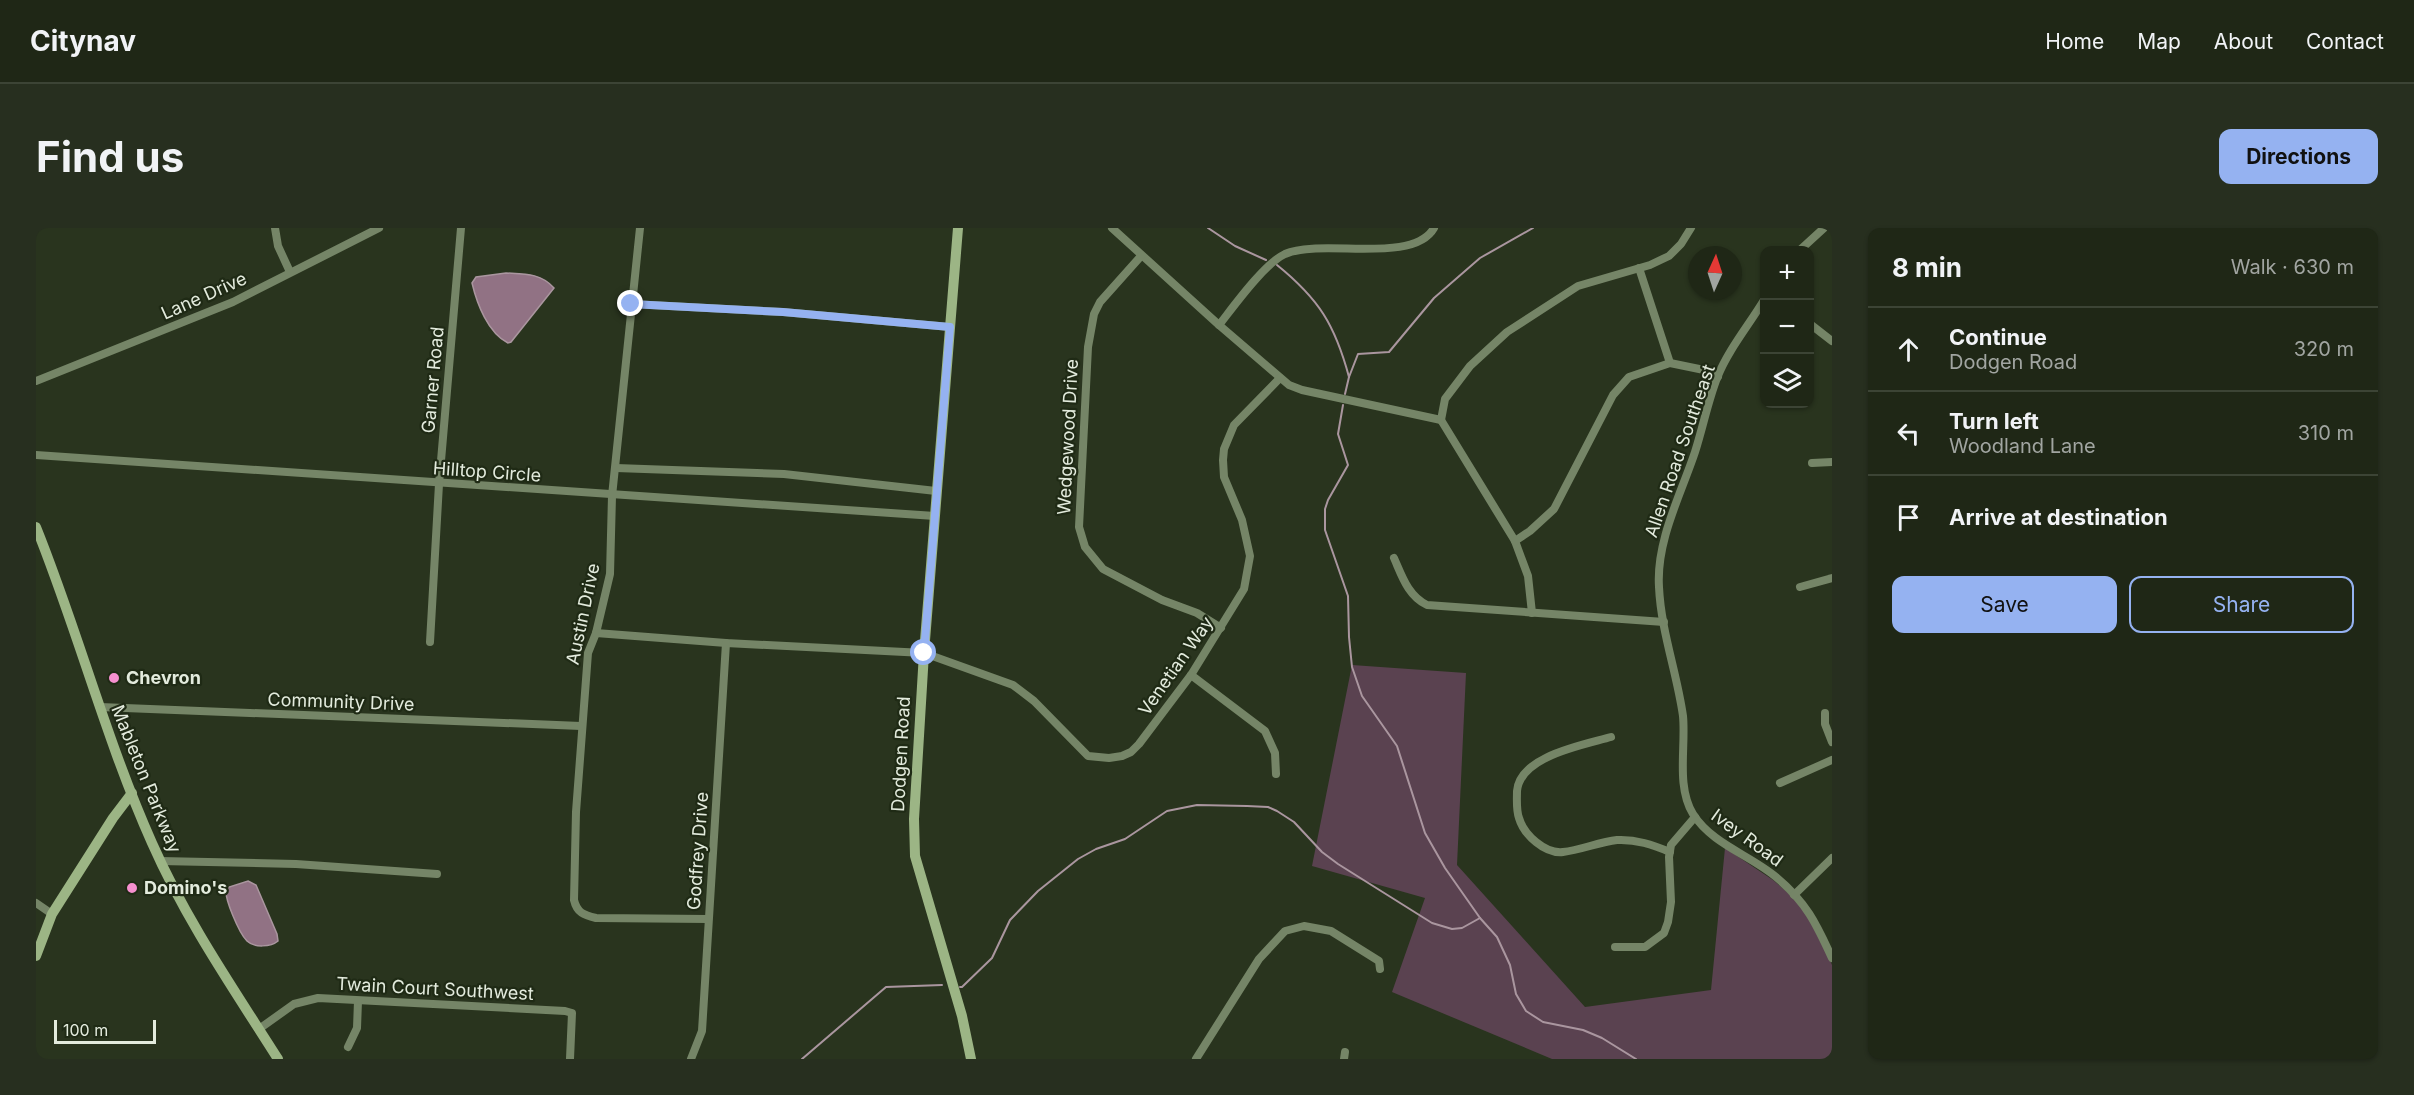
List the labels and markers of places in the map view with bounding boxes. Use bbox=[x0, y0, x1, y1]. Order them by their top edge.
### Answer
place label: Chevron bbox=[126, 667, 201, 688]
marker: Chevron bbox=[107, 671, 121, 685]
place label: Domino's bbox=[144, 877, 227, 898]
marker: Domino's bbox=[125, 881, 139, 895]

